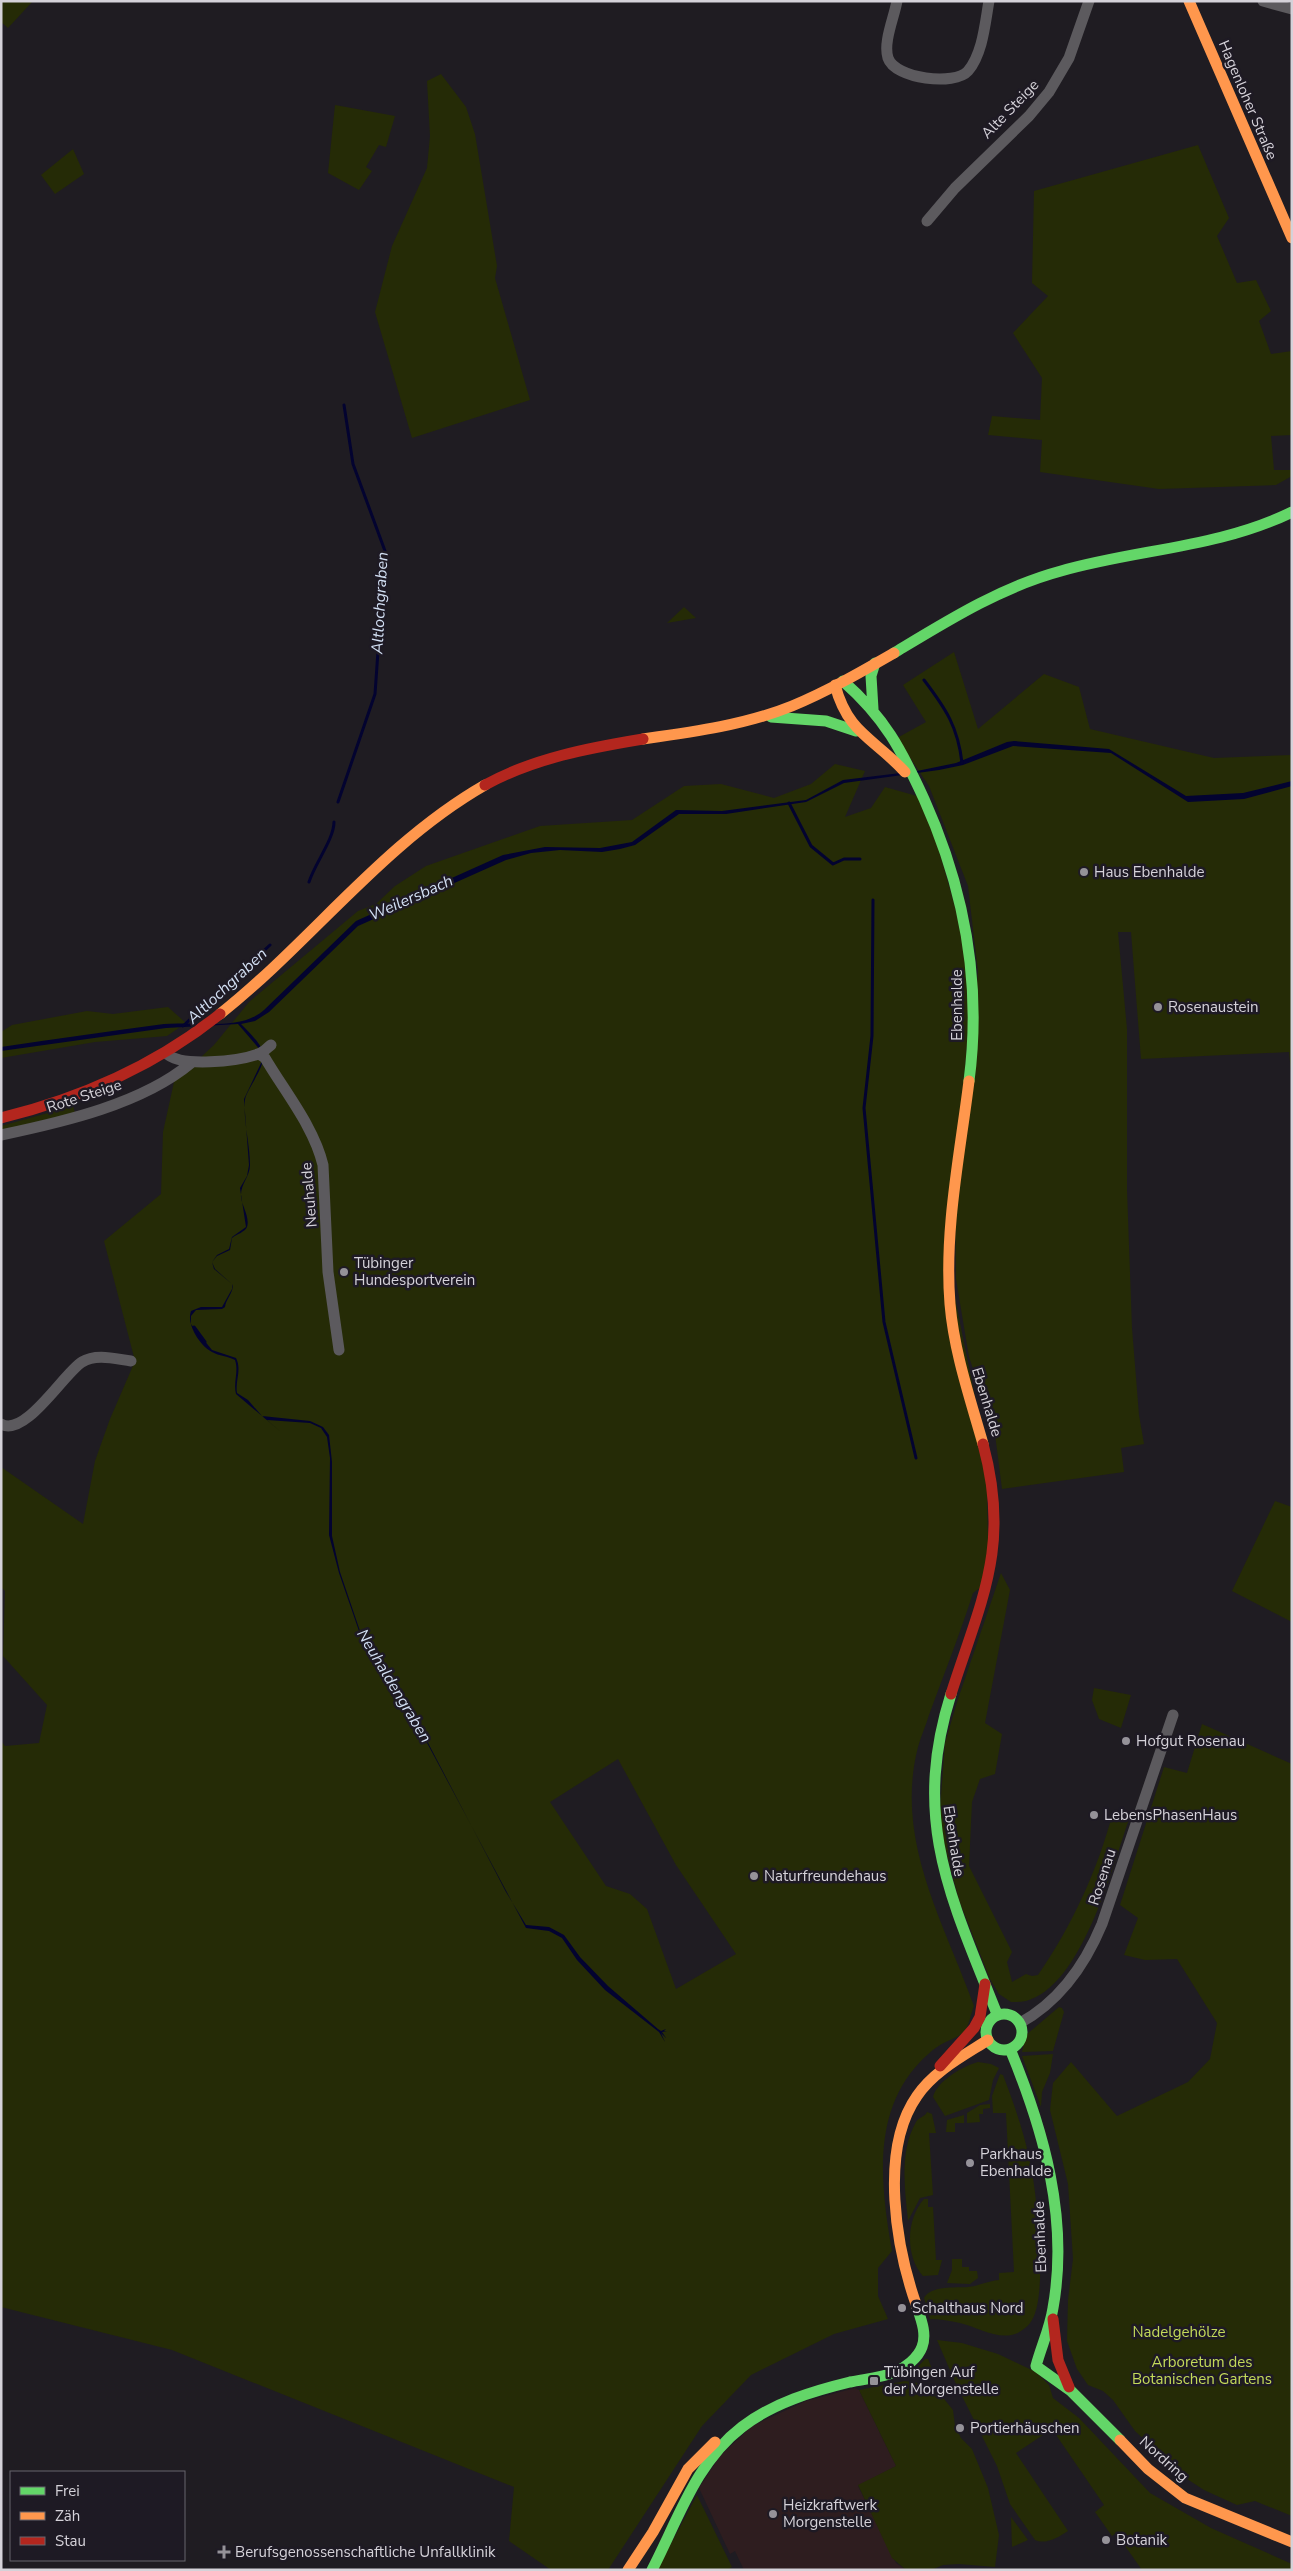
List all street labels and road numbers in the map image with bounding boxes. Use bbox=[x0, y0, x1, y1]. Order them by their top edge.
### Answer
street label: Hagenloher Straße bbox=[1214, 37, 1282, 163]
street label: Alte Steige bbox=[977, 75, 1043, 143]
street label: Ebenhalde bbox=[947, 969, 967, 1041]
street label: Rote Steige bbox=[44, 1074, 124, 1118]
street label: Neuhalde bbox=[296, 1162, 322, 1228]
street label: Ebenhalde bbox=[967, 1365, 1007, 1439]
street label: Ebenhalde bbox=[939, 1804, 969, 1878]
street label: Rosenau bbox=[1083, 1846, 1121, 1908]
street label: Ebenhalde bbox=[1029, 2201, 1051, 2273]
street label: Nordring bbox=[1135, 2432, 1193, 2486]

